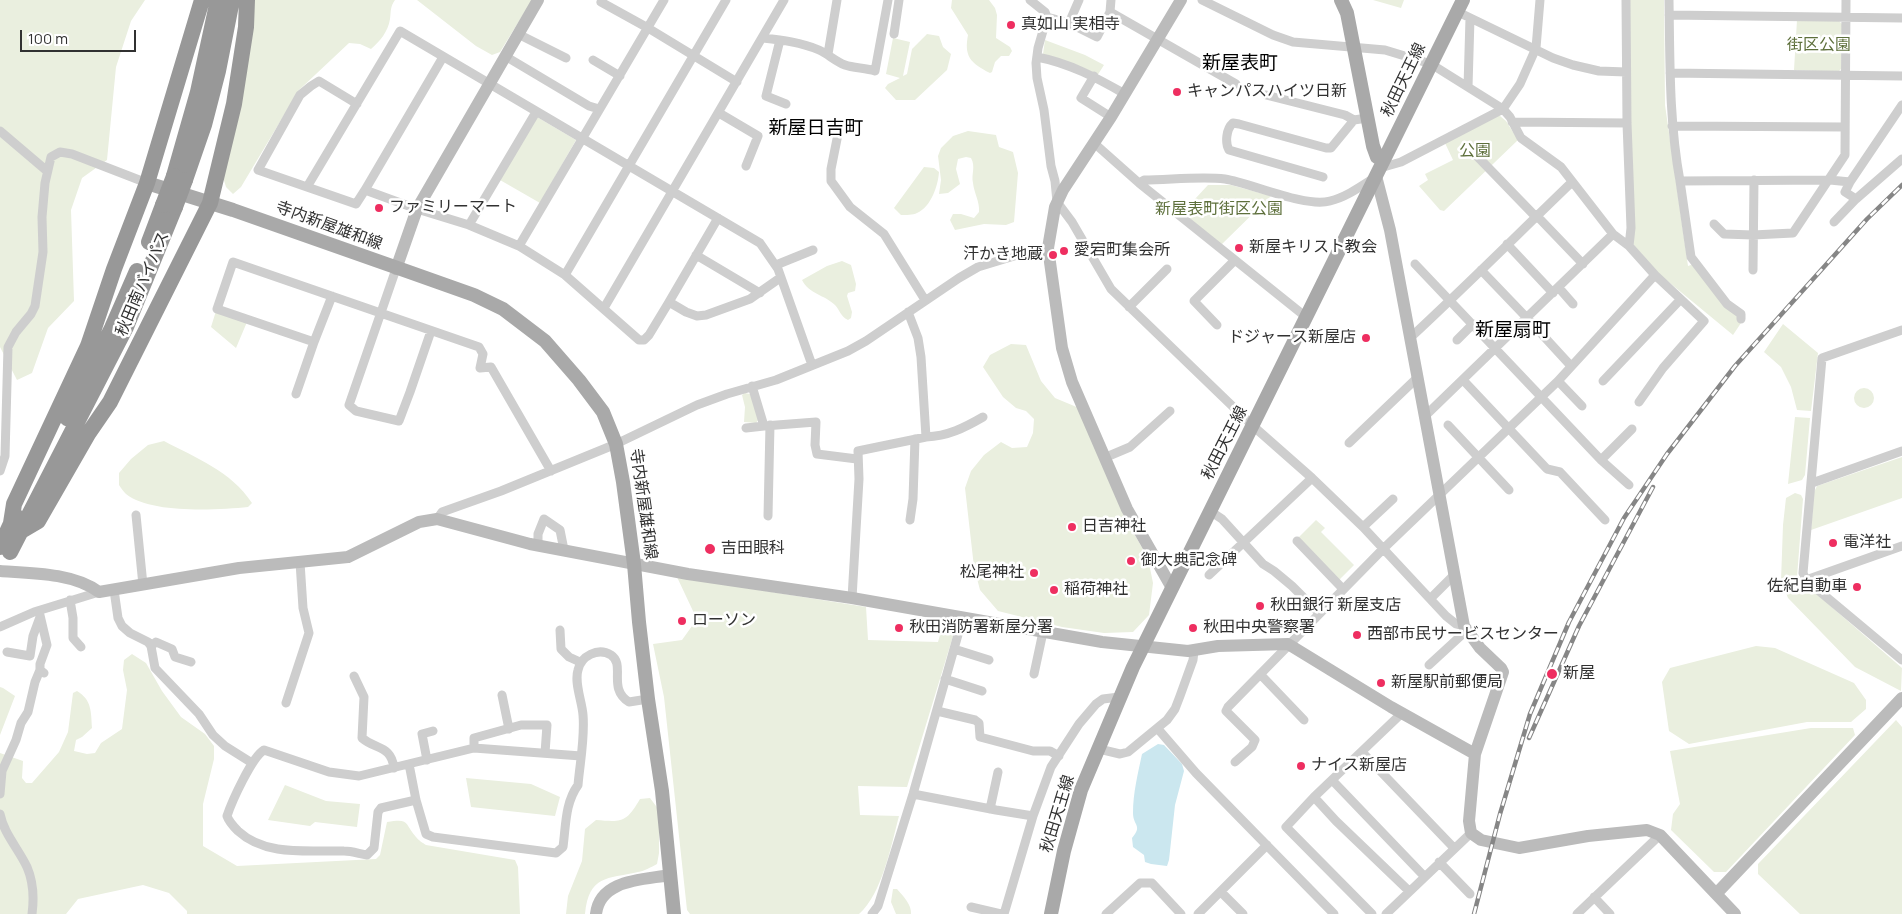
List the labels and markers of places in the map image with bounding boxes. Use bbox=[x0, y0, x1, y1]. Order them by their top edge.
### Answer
place label: 真如山 実相寺 bbox=[1021, 15, 1120, 35]
marker: 真如山 実相寺 bbox=[1005, 19, 1017, 31]
place label: キャンパスハイツ日新 bbox=[1187, 82, 1347, 102]
marker: キャンパスハイツ日新 bbox=[1171, 86, 1183, 98]
place label: ファミリーマート bbox=[389, 198, 517, 218]
marker: ファミリーマート bbox=[373, 202, 385, 214]
place label: 新屋キリスト教会 bbox=[1249, 238, 1377, 258]
place label: 愛宕町集会所 bbox=[1074, 241, 1170, 261]
marker: 新屋キリスト教会 bbox=[1233, 242, 1245, 254]
place label: 汗かき地蔵 bbox=[963, 245, 1043, 265]
marker: 愛宕町集会所 bbox=[1058, 245, 1070, 257]
marker: 汗かき地蔵 bbox=[1047, 249, 1059, 261]
place label: ドジャース新屋店 bbox=[1228, 328, 1356, 348]
marker: ドジャース新屋店 bbox=[1360, 332, 1372, 344]
place label: 日吉神社 bbox=[1082, 517, 1146, 537]
marker: 日吉神社 bbox=[1066, 521, 1078, 533]
place label: 電洋社 bbox=[1843, 533, 1891, 553]
marker: 電洋社 bbox=[1827, 537, 1839, 549]
place label: 吉田眼科 bbox=[721, 539, 785, 559]
marker: 吉田眼科 bbox=[703, 542, 717, 556]
place label: 御大典記念碑 bbox=[1141, 551, 1237, 571]
marker: 御大典記念碑 bbox=[1125, 555, 1137, 567]
place label: 松尾神社 bbox=[960, 563, 1024, 583]
marker: 松尾神社 bbox=[1028, 567, 1040, 579]
place label: 佐紀自動車 bbox=[1767, 577, 1847, 597]
place label: 稲荷神社 bbox=[1064, 580, 1128, 600]
marker: 佐紀自動車 bbox=[1851, 581, 1863, 593]
marker: 稲荷神社 bbox=[1048, 584, 1060, 596]
place label: 秋田銀行 新屋支店 bbox=[1270, 596, 1401, 616]
marker: 秋田銀行 新屋支店 bbox=[1254, 600, 1266, 612]
place label: ローソン bbox=[692, 611, 756, 631]
marker: ローソン bbox=[676, 615, 688, 627]
place label: 秋田消防署新屋分署 bbox=[909, 618, 1053, 638]
place label: 秋田中央警察署 bbox=[1203, 618, 1315, 638]
marker: 秋田消防署新屋分署 bbox=[893, 622, 905, 634]
marker: 秋田中央警察署 bbox=[1187, 622, 1199, 634]
place label: 西部市民サービスセンター bbox=[1367, 625, 1559, 645]
marker: 西部市民サービスセンター bbox=[1351, 629, 1363, 641]
place label: 新屋 bbox=[1563, 664, 1595, 684]
marker: 新屋 bbox=[1545, 667, 1559, 681]
place label: 新屋駅前郵便局 bbox=[1391, 673, 1503, 693]
marker: 新屋駅前郵便局 bbox=[1375, 677, 1387, 689]
place label: ナイス新屋店 bbox=[1311, 756, 1407, 776]
marker: ナイス新屋店 bbox=[1295, 760, 1307, 772]

